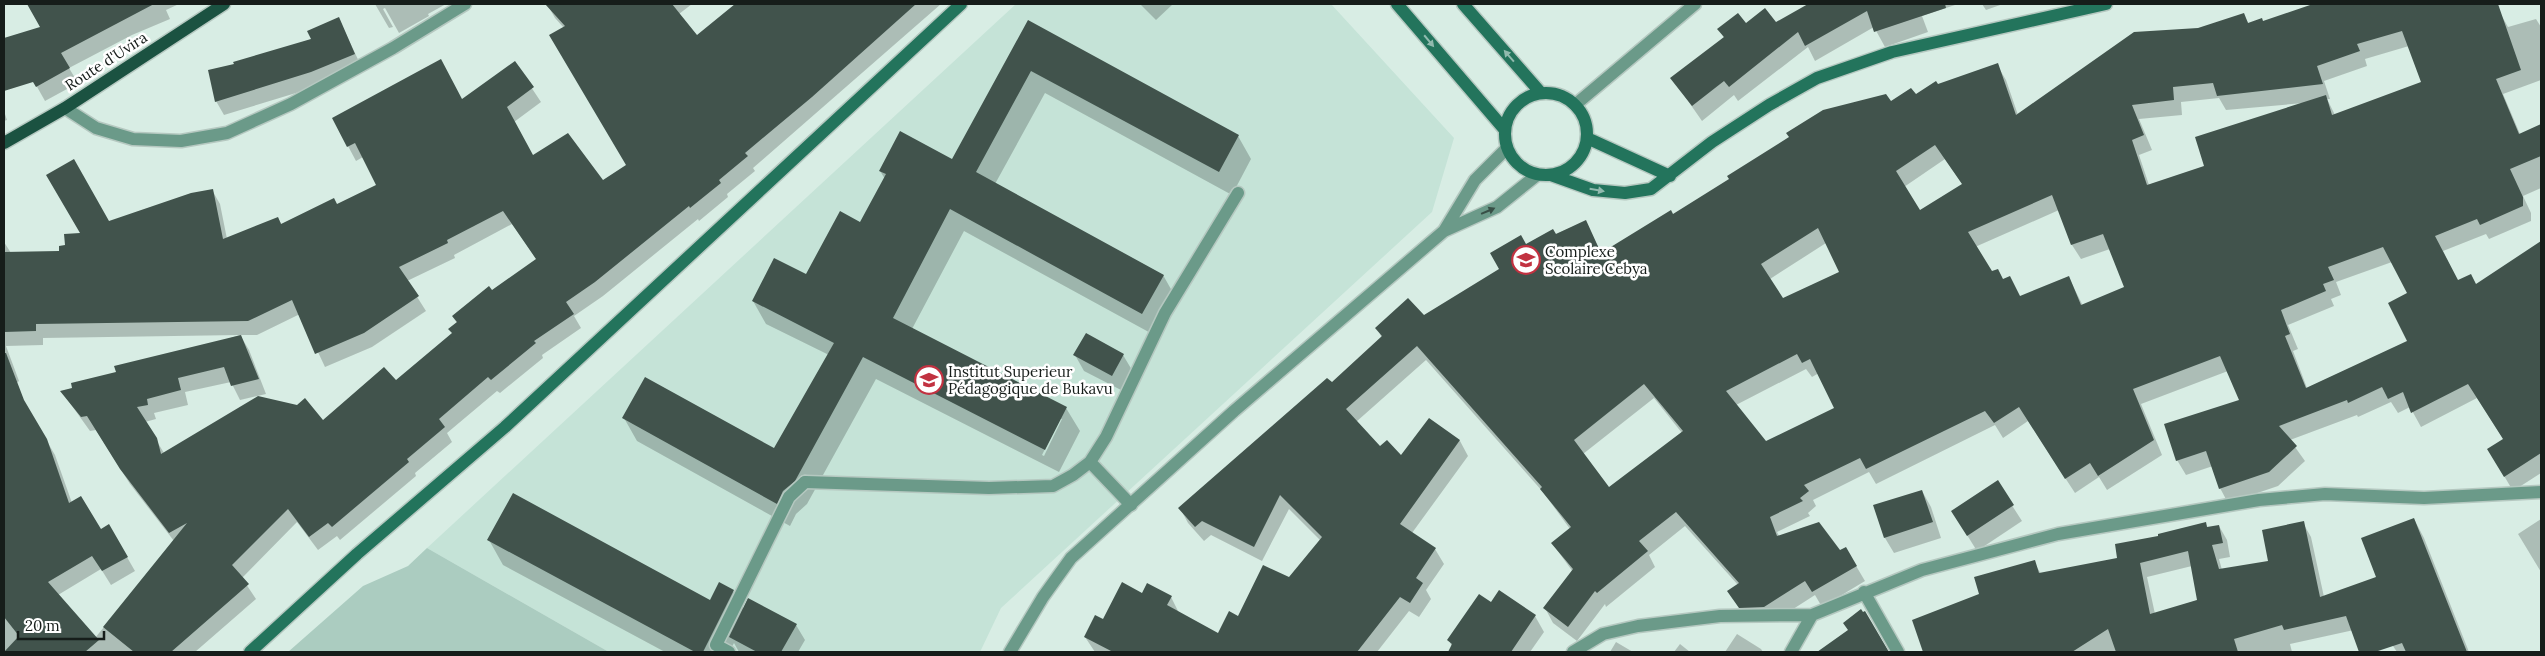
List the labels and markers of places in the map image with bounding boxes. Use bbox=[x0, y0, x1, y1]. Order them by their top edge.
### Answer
place label: Complexe Scolaire Cebya bbox=[1545, 242, 1648, 278]
school or university icon: Complexe Scolaire Cebya bbox=[1511, 245, 1541, 275]
place label: Institut Superieur Pédagogique de Bukavu bbox=[948, 362, 1113, 398]
school or university icon: Institut Superieur Pédagogique de Bukavu bbox=[914, 365, 944, 395]

